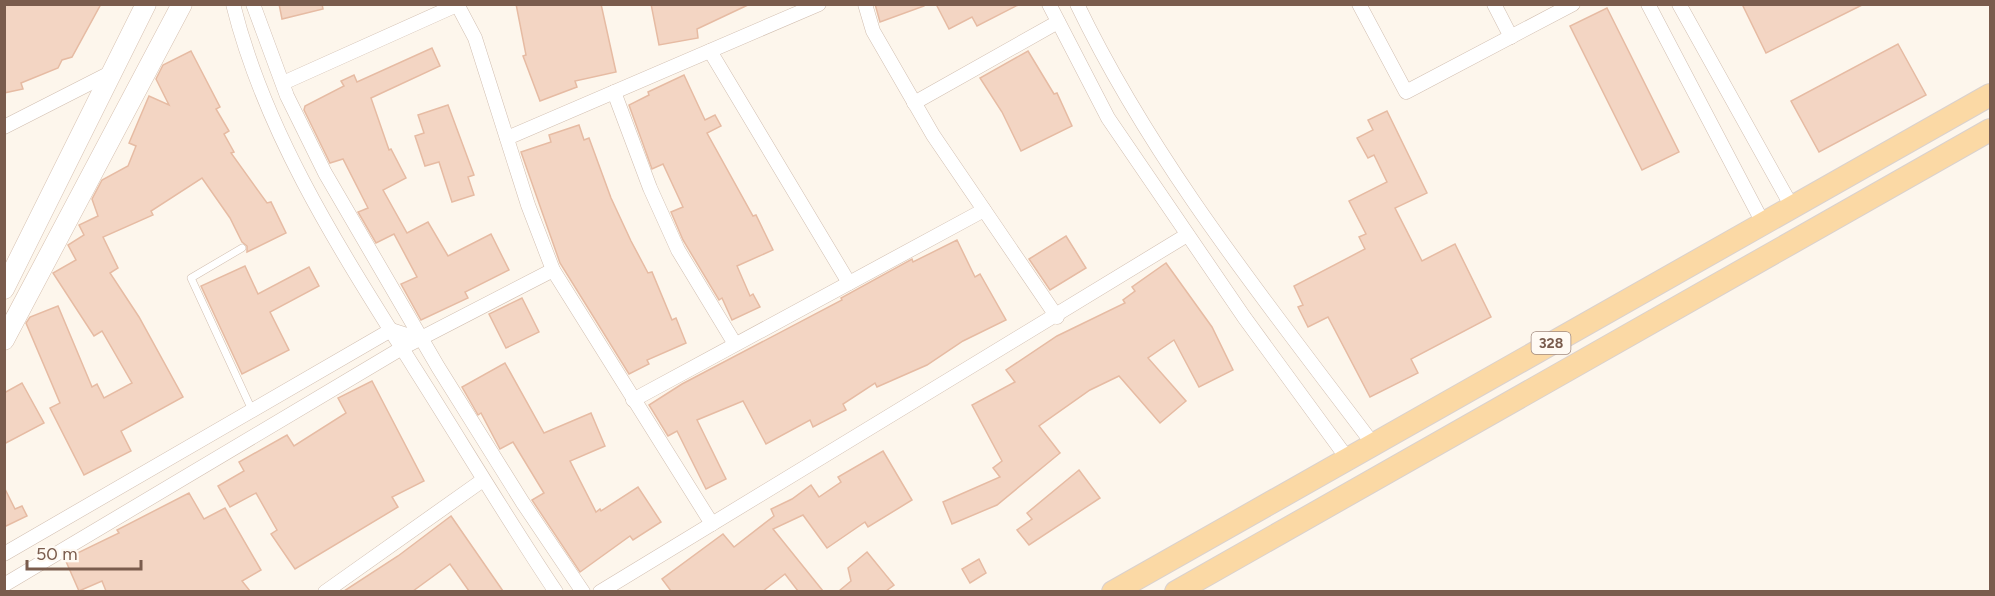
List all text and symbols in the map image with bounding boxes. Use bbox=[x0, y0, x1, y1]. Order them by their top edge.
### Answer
road number: 328 bbox=[1532, 332, 1570, 354]
scale bar bbox=[27, 533, 141, 571]
text: 50 m bbox=[36, 543, 78, 565]

